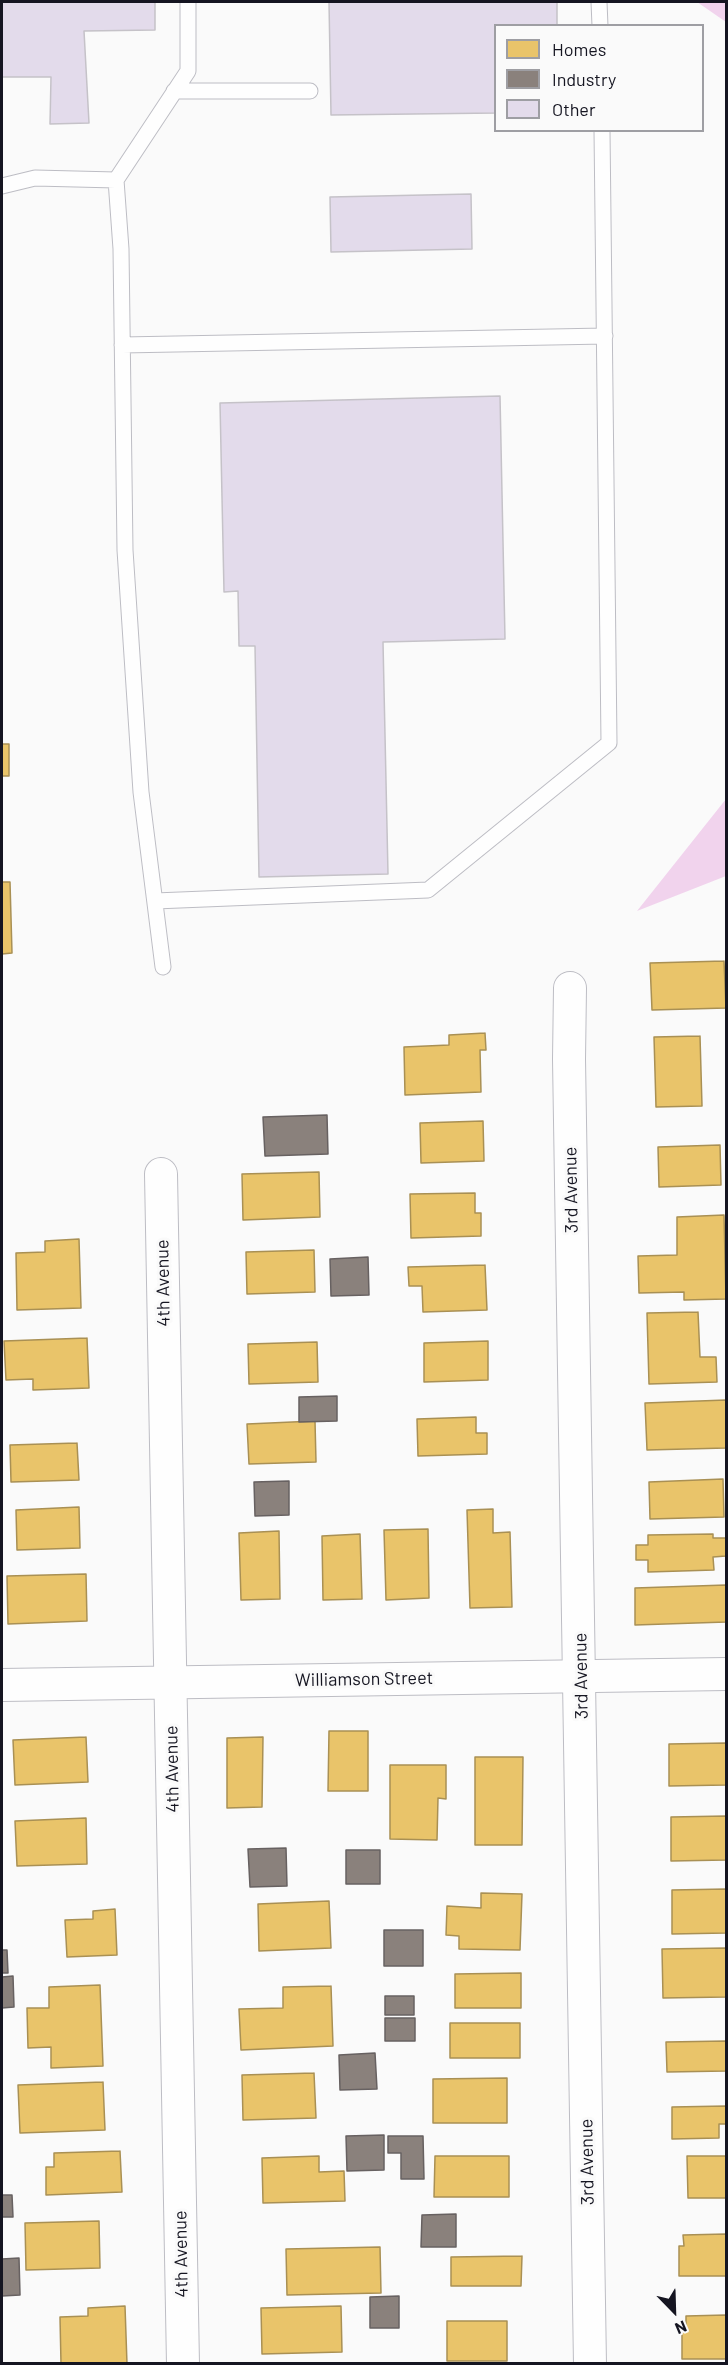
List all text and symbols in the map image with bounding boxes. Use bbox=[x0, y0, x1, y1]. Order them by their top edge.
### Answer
legend bbox=[494, 24, 704, 132]
text: Homes bbox=[552, 38, 606, 60]
text: Industry bbox=[552, 68, 616, 90]
text: Other bbox=[552, 98, 595, 120]
street label: 3rd Avenue bbox=[559, 1147, 583, 1233]
street label: 4th Avenue bbox=[151, 1239, 175, 1327]
street label: 3rd Avenue bbox=[569, 1633, 593, 1719]
street label: Williamson Street bbox=[295, 1667, 433, 1691]
street label: 4th Avenue bbox=[160, 1725, 184, 1813]
street label: 3rd Avenue bbox=[575, 2119, 599, 2205]
street label: 4th Avenue bbox=[169, 2210, 193, 2298]
north arrow bbox=[644, 2281, 704, 2341]
text: N bbox=[673, 2317, 690, 2339]

